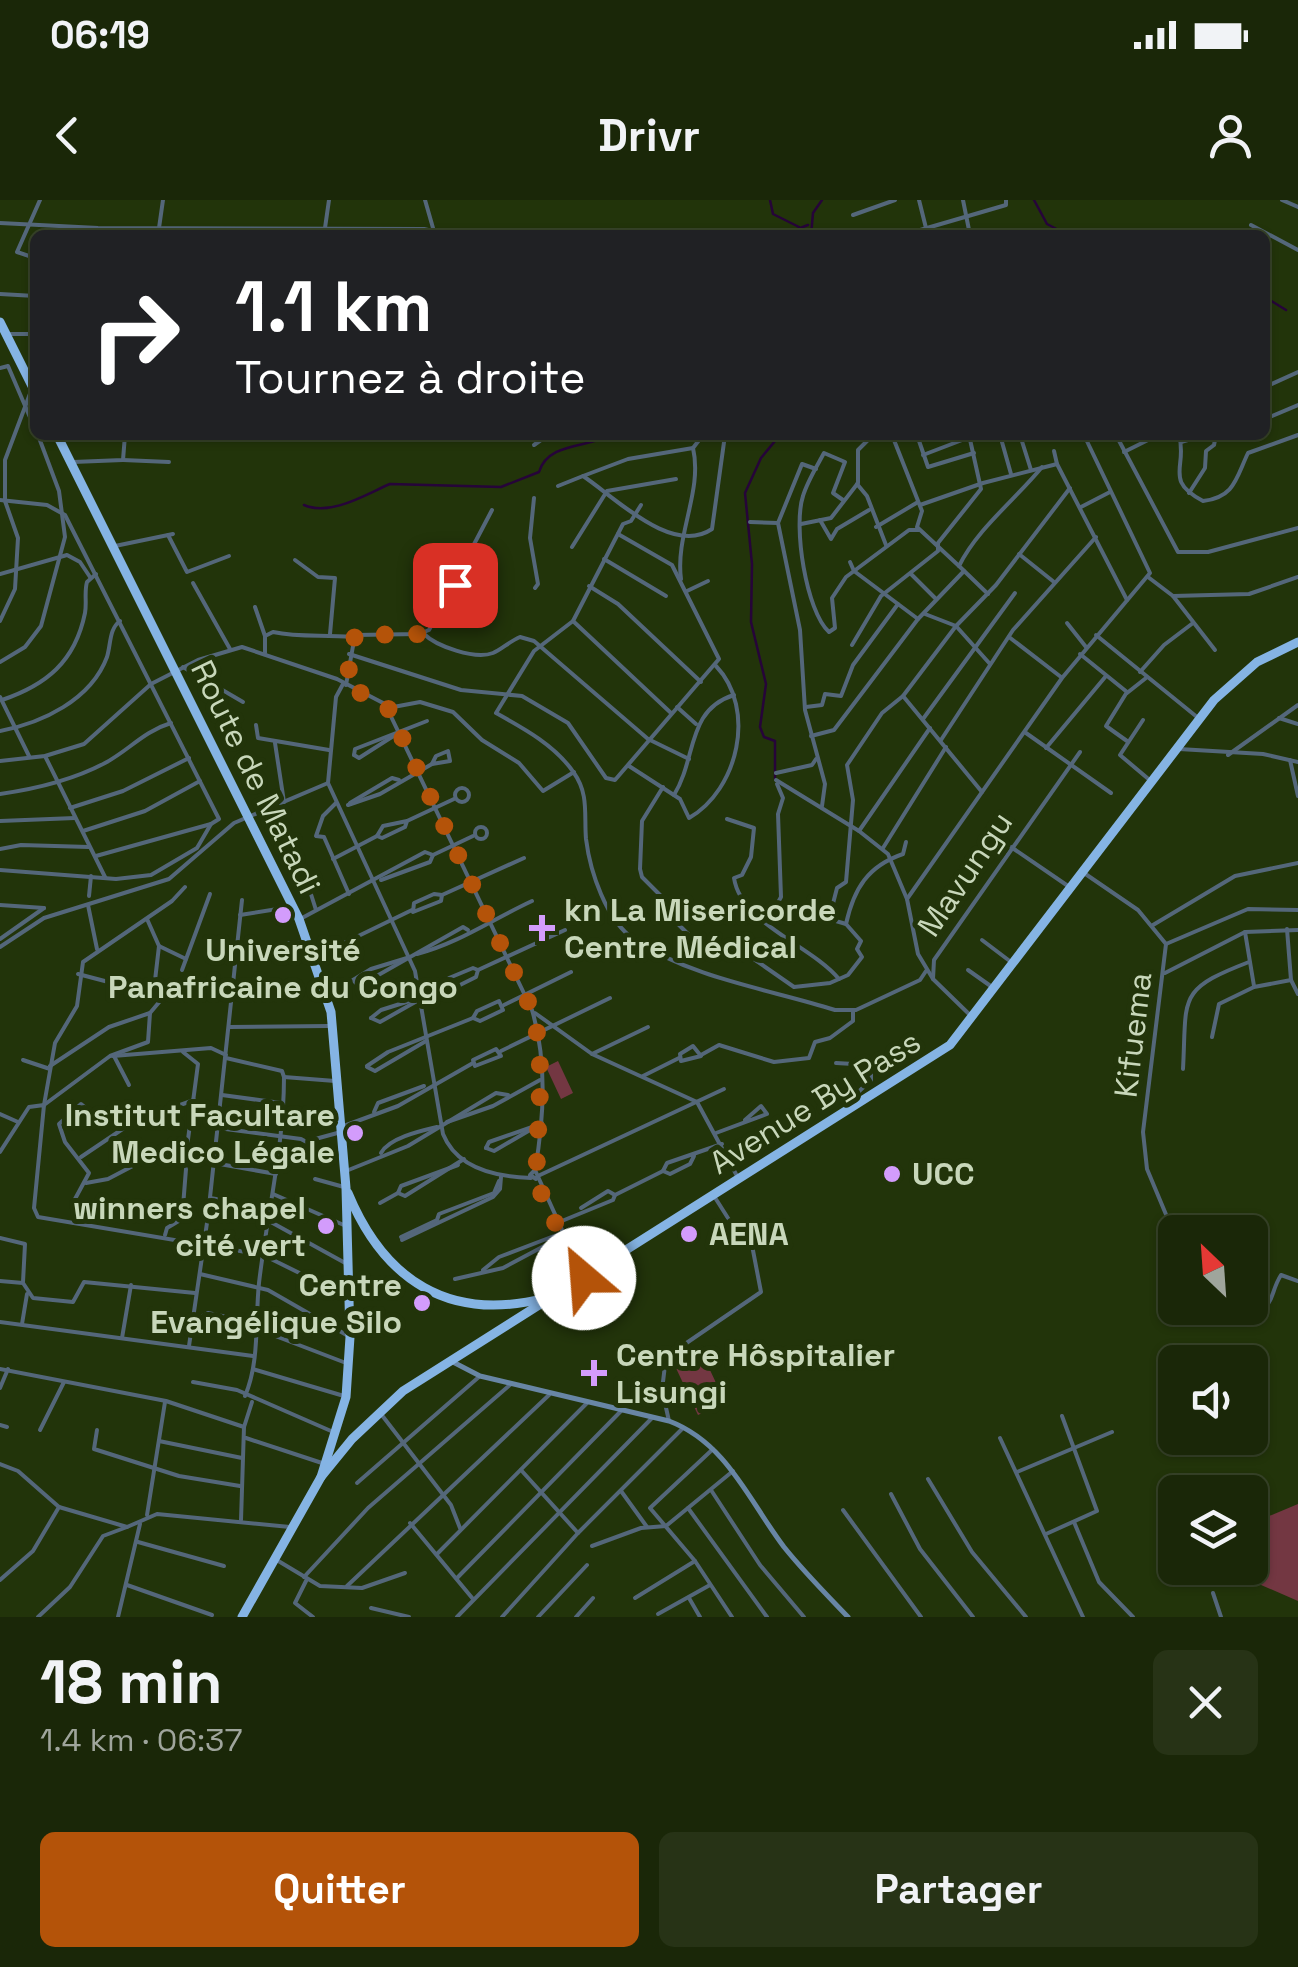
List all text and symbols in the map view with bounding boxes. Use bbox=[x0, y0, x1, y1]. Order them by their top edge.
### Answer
text: 06:19 bbox=[50, 11, 150, 59]
text: Drivr bbox=[598, 107, 700, 164]
icon: back bbox=[40, 108, 95, 163]
icon: person bbox=[1203, 108, 1258, 163]
text: 1.1 km bbox=[235, 262, 433, 351]
icon: right bbox=[70, 270, 200, 400]
text: Tournez à droite bbox=[235, 349, 586, 406]
pin bbox=[413, 543, 498, 628]
icon: arrive bbox=[428, 558, 483, 613]
street label: Route de Matadi bbox=[182, 654, 330, 900]
street label: Mavungu bbox=[909, 804, 1021, 944]
place label: kn La Misericorde Centre Médical bbox=[564, 890, 836, 967]
marker: Université Panafricaine du Congo bbox=[272, 904, 294, 926]
marker: kn La Misericorde Centre Médical bbox=[529, 915, 555, 941]
place label: Université Panafricaine du Congo bbox=[108, 930, 458, 1007]
street label: Kifuema bbox=[1105, 970, 1161, 1100]
street label: Avenue By Pass bbox=[702, 1021, 928, 1183]
place label: Institut Facultare Medico Légale bbox=[65, 1095, 335, 1172]
marker: Institut Facultare Medico Légale bbox=[344, 1122, 366, 1144]
place label: UCC bbox=[912, 1154, 975, 1194]
marker: UCC bbox=[881, 1163, 903, 1185]
place label: winners chapel cité vert bbox=[73, 1188, 306, 1265]
place label: AENA bbox=[709, 1214, 789, 1254]
marker: winners chapel cité vert bbox=[315, 1215, 337, 1237]
north arrow bbox=[1158, 1215, 1268, 1325]
map controls bbox=[1158, 1215, 1268, 1585]
marker: AENA bbox=[678, 1223, 700, 1245]
position arrow bbox=[532, 1226, 636, 1330]
place label: Centre Evangélique Silo bbox=[150, 1265, 402, 1342]
marker: Centre Evangélique Silo bbox=[411, 1292, 433, 1314]
place label: Centre Hôspitalier Lisungi bbox=[616, 1335, 895, 1412]
button: sound bbox=[1158, 1345, 1268, 1455]
marker: Centre Hôspitalier Lisungi bbox=[581, 1360, 607, 1386]
button: layers bbox=[1158, 1475, 1268, 1585]
text: 18 min bbox=[40, 1644, 223, 1721]
button: close bbox=[1153, 1650, 1258, 1755]
text: 1.4 km · 06:37 bbox=[40, 1720, 242, 1760]
button: Quitter bbox=[40, 1832, 639, 1947]
button: Partager bbox=[659, 1832, 1258, 1947]

